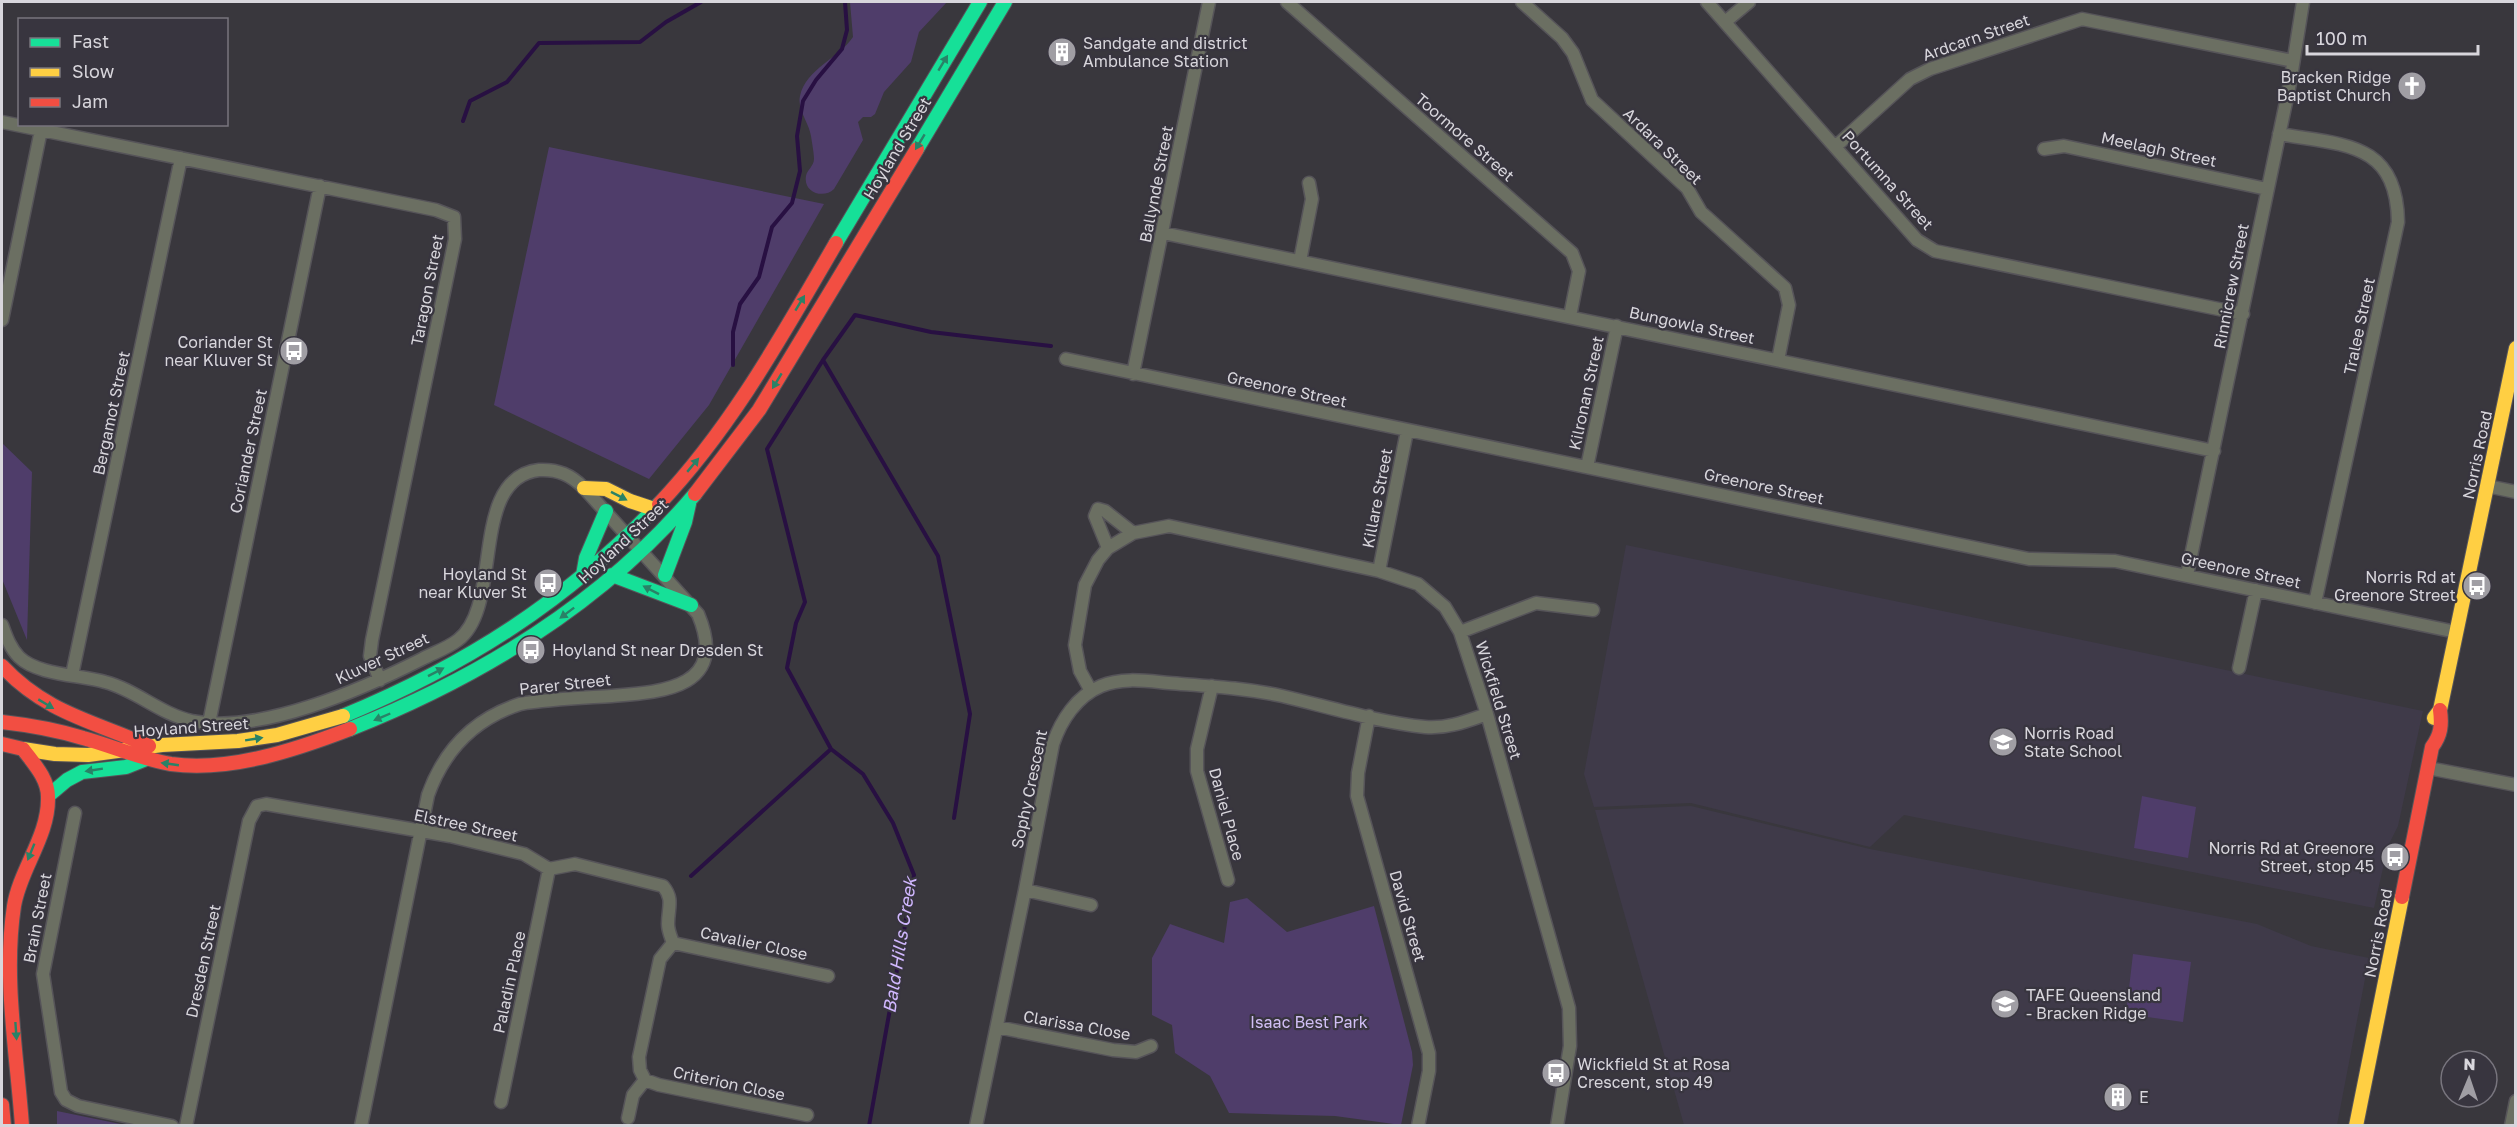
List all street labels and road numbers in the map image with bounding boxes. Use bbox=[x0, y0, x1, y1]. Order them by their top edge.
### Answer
street label: Ardcarn Street bbox=[1920, 9, 2032, 65]
street label: Toormore Street bbox=[1411, 89, 1519, 185]
street label: Hoyland Street bbox=[859, 93, 935, 203]
street label: Ardara Street bbox=[1619, 103, 1707, 189]
street label: Ballynde Street bbox=[1135, 124, 1177, 244]
street label: Portumna Street bbox=[1838, 126, 1938, 234]
street label: Meelagh Street bbox=[2099, 127, 2219, 171]
street label: Rinnicrew Street bbox=[2209, 222, 2253, 350]
street label: Taragon Street bbox=[406, 232, 448, 348]
street label: Tralee Street bbox=[2339, 276, 2379, 376]
street label: Bungowla Street bbox=[1627, 302, 1757, 348]
street label: Kilronan Street bbox=[1564, 334, 1608, 452]
street label: Bergamot Street bbox=[88, 349, 134, 477]
street label: Greenore Street bbox=[1225, 367, 1349, 411]
street label: Coriander Street bbox=[225, 387, 271, 515]
street label: Norris Road bbox=[2458, 409, 2496, 501]
street label: Killare Street bbox=[1358, 446, 1396, 550]
street label: Greenore Street bbox=[1702, 464, 1826, 508]
street label: Hoyland Street bbox=[574, 494, 672, 588]
street label: Greenore Street bbox=[2179, 548, 2303, 592]
street label: Kluver Street bbox=[332, 628, 432, 688]
street label: Wickfield Street bbox=[1471, 638, 1527, 762]
street label: Parer Street bbox=[518, 669, 612, 699]
street label: Hoyland Street bbox=[133, 713, 249, 741]
street label: Sophy Crescent bbox=[1007, 728, 1051, 850]
street label: Daniel Place bbox=[1205, 765, 1249, 863]
street label: Elstree Street bbox=[412, 804, 520, 846]
street label: David Street bbox=[1385, 868, 1431, 964]
street label: Brain Street bbox=[18, 871, 56, 965]
street label: Norris Road bbox=[2360, 887, 2396, 979]
street label: Dresden Street bbox=[181, 902, 225, 1020]
street label: Cavalier Close bbox=[698, 922, 810, 964]
street label: Paladin Place bbox=[488, 929, 530, 1035]
street label: Clarissa Close bbox=[1022, 1006, 1132, 1044]
street label: Criterion Close bbox=[671, 1061, 787, 1105]

